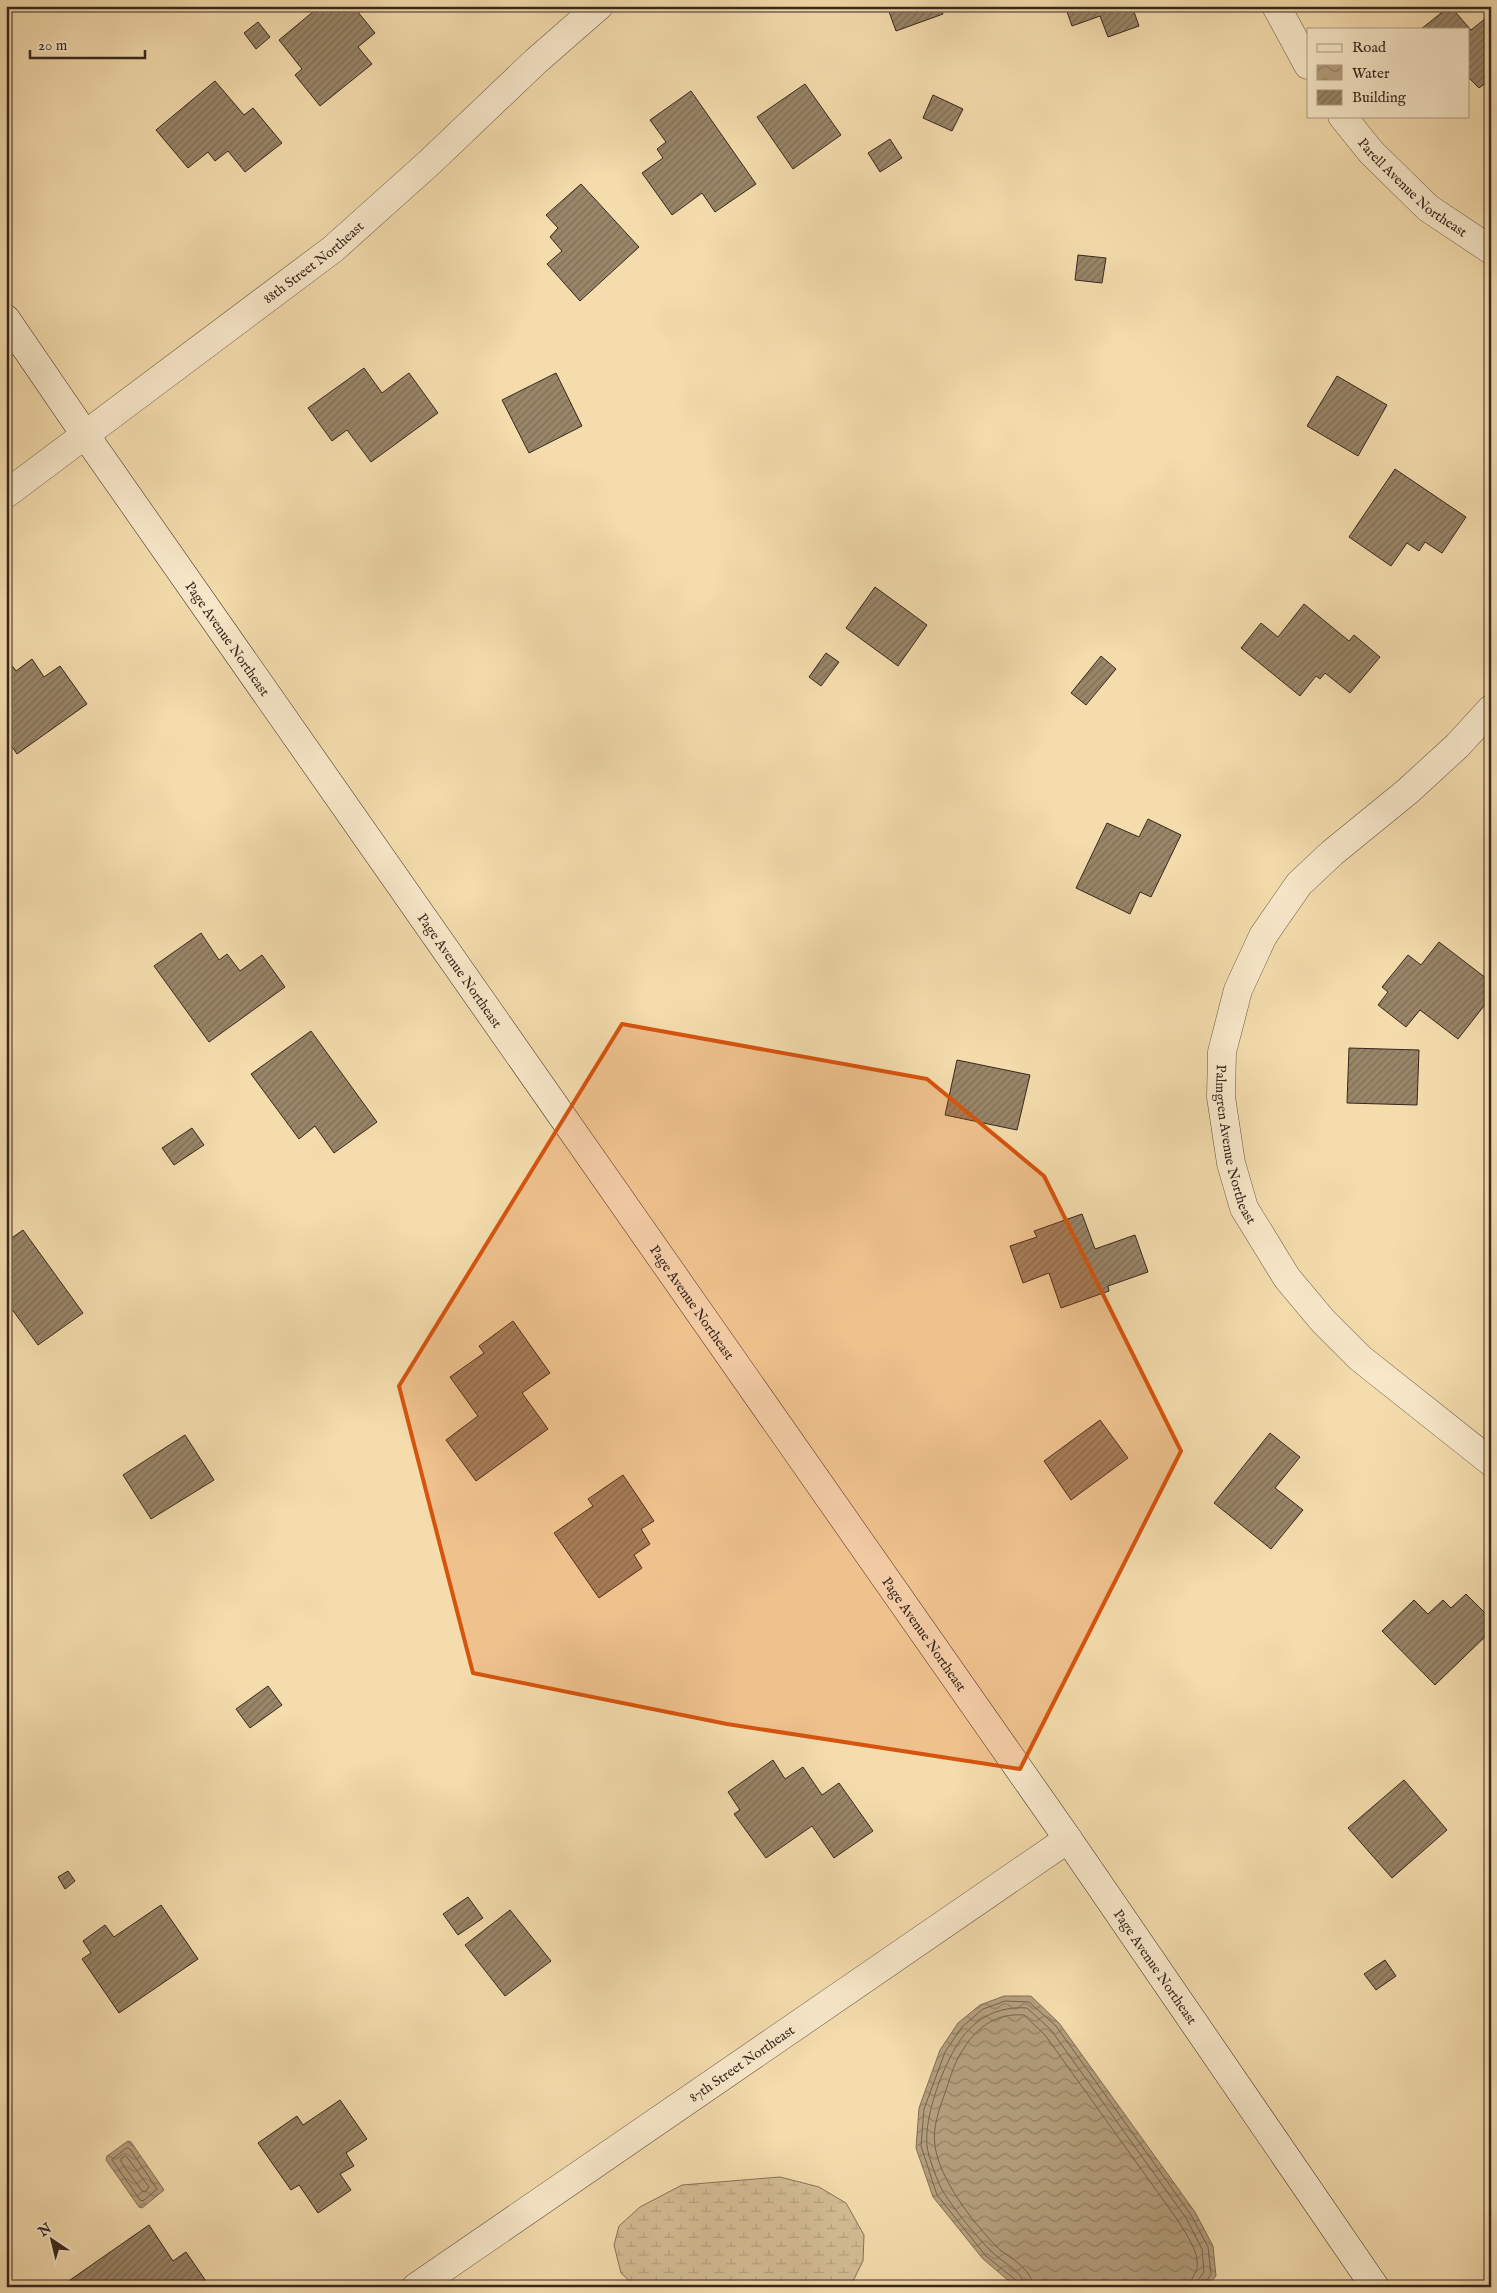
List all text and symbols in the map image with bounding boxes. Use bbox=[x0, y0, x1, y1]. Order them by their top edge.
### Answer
scale bar bbox=[30, 28, 145, 60]
legend bbox=[1307, 28, 1470, 118]
text: 20 m bbox=[38, 36, 68, 55]
text: Road bbox=[1352, 38, 1387, 57]
text: Water bbox=[1352, 64, 1390, 83]
text: Building bbox=[1352, 88, 1407, 107]
street label: Parell Avenue Northeast bbox=[1353, 135, 1470, 242]
street label: 88th Street Northeast bbox=[260, 218, 368, 308]
street label: Page Avenue Northeast bbox=[181, 578, 273, 700]
street label: Page Avenue Northeast bbox=[413, 910, 506, 1032]
street label: Palmgren Avenue Northeast bbox=[1211, 1064, 1260, 1228]
street label: Page Avenue Northeast bbox=[645, 1242, 738, 1364]
street label: Page Avenue Northeast bbox=[877, 1574, 970, 1696]
street label: Page Avenue Northeast bbox=[1109, 1906, 1201, 2029]
street label: 87th Street Northeast bbox=[686, 2021, 799, 2107]
north arrow bbox=[28, 2216, 78, 2266]
text: N bbox=[34, 2219, 55, 2242]

